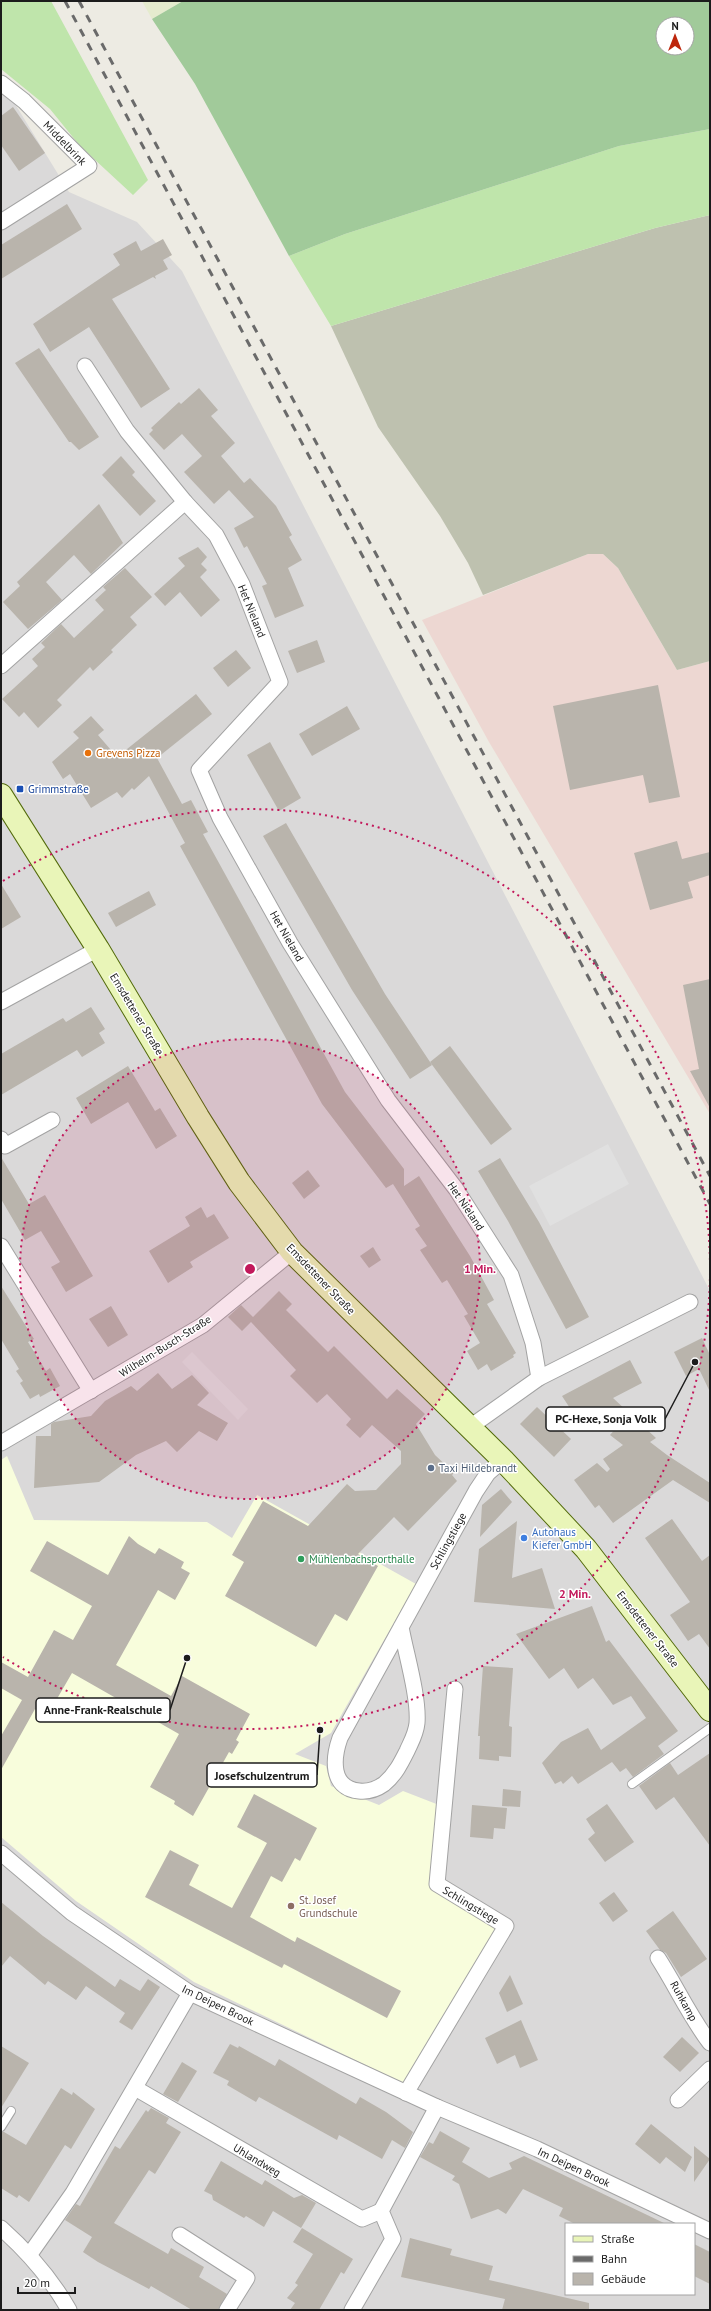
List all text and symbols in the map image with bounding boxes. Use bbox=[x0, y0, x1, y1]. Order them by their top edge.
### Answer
north arrow bbox=[655, 16, 695, 56]
text: N bbox=[671, 19, 679, 33]
street label: Middelbrink bbox=[40, 118, 90, 169]
street label: Het Nieland bbox=[235, 582, 269, 640]
place label: Grevens Pizza bbox=[96, 746, 161, 760]
marker: Grevens Pizza bbox=[83, 748, 93, 758]
place label: Grimmstraße bbox=[28, 782, 89, 796]
marker: Grimmstraße bbox=[15, 784, 25, 794]
street label: Het Nieland bbox=[267, 908, 307, 964]
street label: Emsdettener Straße bbox=[107, 971, 167, 1058]
street label: Het Nieland bbox=[444, 1179, 488, 1233]
street label: Emsdettener Straße bbox=[284, 1241, 359, 1318]
text: 1 Min. bbox=[464, 1261, 496, 1276]
centre of rings bbox=[243, 1262, 257, 1276]
street label: Wilhelm-Busch-Straße bbox=[116, 1312, 214, 1380]
callout: PC-Hexe, Sonja Volk bbox=[546, 1407, 665, 1431]
text: PC-Hexe, Sonja Volk bbox=[555, 1411, 657, 1426]
place label: Taxi Hildebrandt bbox=[439, 1461, 517, 1475]
marker: Taxi Hildebrandt bbox=[426, 1463, 436, 1473]
street label: Schlingstiege bbox=[427, 1510, 470, 1572]
place label: Autohaus Kiefer GmbH bbox=[532, 1525, 592, 1552]
marker: Autohaus Kiefer GmbH bbox=[519, 1533, 529, 1543]
place label: Mühlenbachsporthalle bbox=[309, 1552, 415, 1566]
marker: Mühlenbachsporthalle bbox=[296, 1554, 306, 1564]
text: 2 Min. bbox=[559, 1586, 591, 1601]
street label: Emsdettener Straße bbox=[614, 1588, 682, 1670]
callout: Anne-Frank-Realschule bbox=[36, 1698, 170, 1722]
text: Anne-Frank-Realschule bbox=[44, 1702, 162, 1717]
callout: Josefschulzentrum bbox=[207, 1763, 317, 1787]
text: Josefschulzentrum bbox=[214, 1768, 310, 1783]
street label: Schlingstiege bbox=[440, 1883, 502, 1927]
place label: St. Josef Grundschule bbox=[299, 1893, 358, 1920]
marker: St. Josef Grundschule bbox=[286, 1901, 296, 1911]
street label: Ruhkamp bbox=[667, 1978, 701, 2024]
street label: Im Deipen Brook bbox=[180, 1981, 257, 2029]
street label: Uhlandweg bbox=[231, 2140, 283, 2180]
street label: Im Deipen Brook bbox=[535, 2144, 613, 2190]
legend bbox=[565, 2223, 695, 2295]
text: Straße bbox=[601, 2231, 635, 2246]
text: Bahn bbox=[601, 2251, 627, 2266]
scale bar bbox=[18, 2269, 75, 2295]
text: Gebäude bbox=[601, 2271, 646, 2286]
text: 20 m bbox=[24, 2275, 50, 2290]

